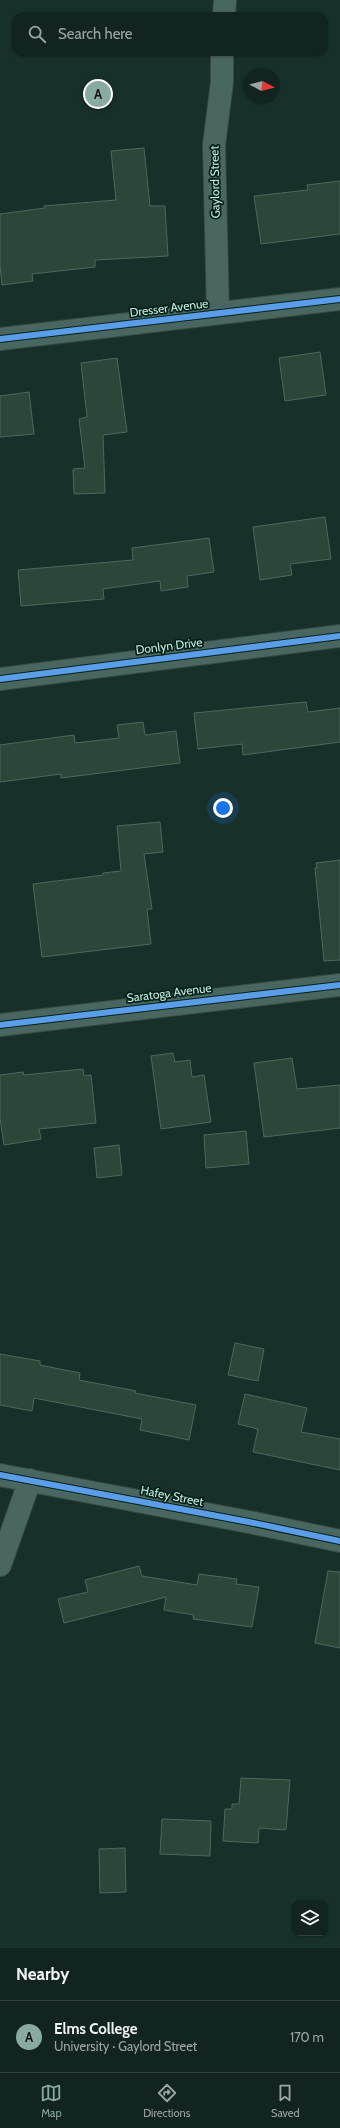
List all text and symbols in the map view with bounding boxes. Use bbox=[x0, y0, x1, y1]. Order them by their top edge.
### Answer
search box bbox=[12, 12, 328, 56]
icon: search bbox=[26, 23, 48, 45]
text: Search here bbox=[58, 25, 133, 43]
north arrow bbox=[244, 68, 280, 104]
pin: A bbox=[85, 79, 111, 109]
street label: Gaylord Street bbox=[206, 145, 223, 219]
street label: Dresser Avenue bbox=[129, 295, 209, 320]
street label: Donlyn Drive bbox=[135, 634, 203, 657]
your location bbox=[213, 798, 233, 818]
street label: Saratoga Avenue bbox=[126, 980, 212, 1005]
street label: Hafey Street bbox=[139, 1482, 205, 1509]
map controls bbox=[292, 1900, 328, 1936]
button: layers bbox=[292, 1900, 328, 1936]
text: Nearby bbox=[16, 1964, 69, 1984]
text: Elms College bbox=[54, 2020, 137, 2038]
text: A bbox=[25, 2029, 33, 2045]
text: 170 m bbox=[290, 2029, 324, 2045]
text: University · Gaylord Street bbox=[54, 2038, 197, 2054]
tab: Map bbox=[40, 2082, 62, 2120]
tab: Directions bbox=[143, 2082, 190, 2120]
tab: Saved bbox=[271, 2082, 300, 2120]

